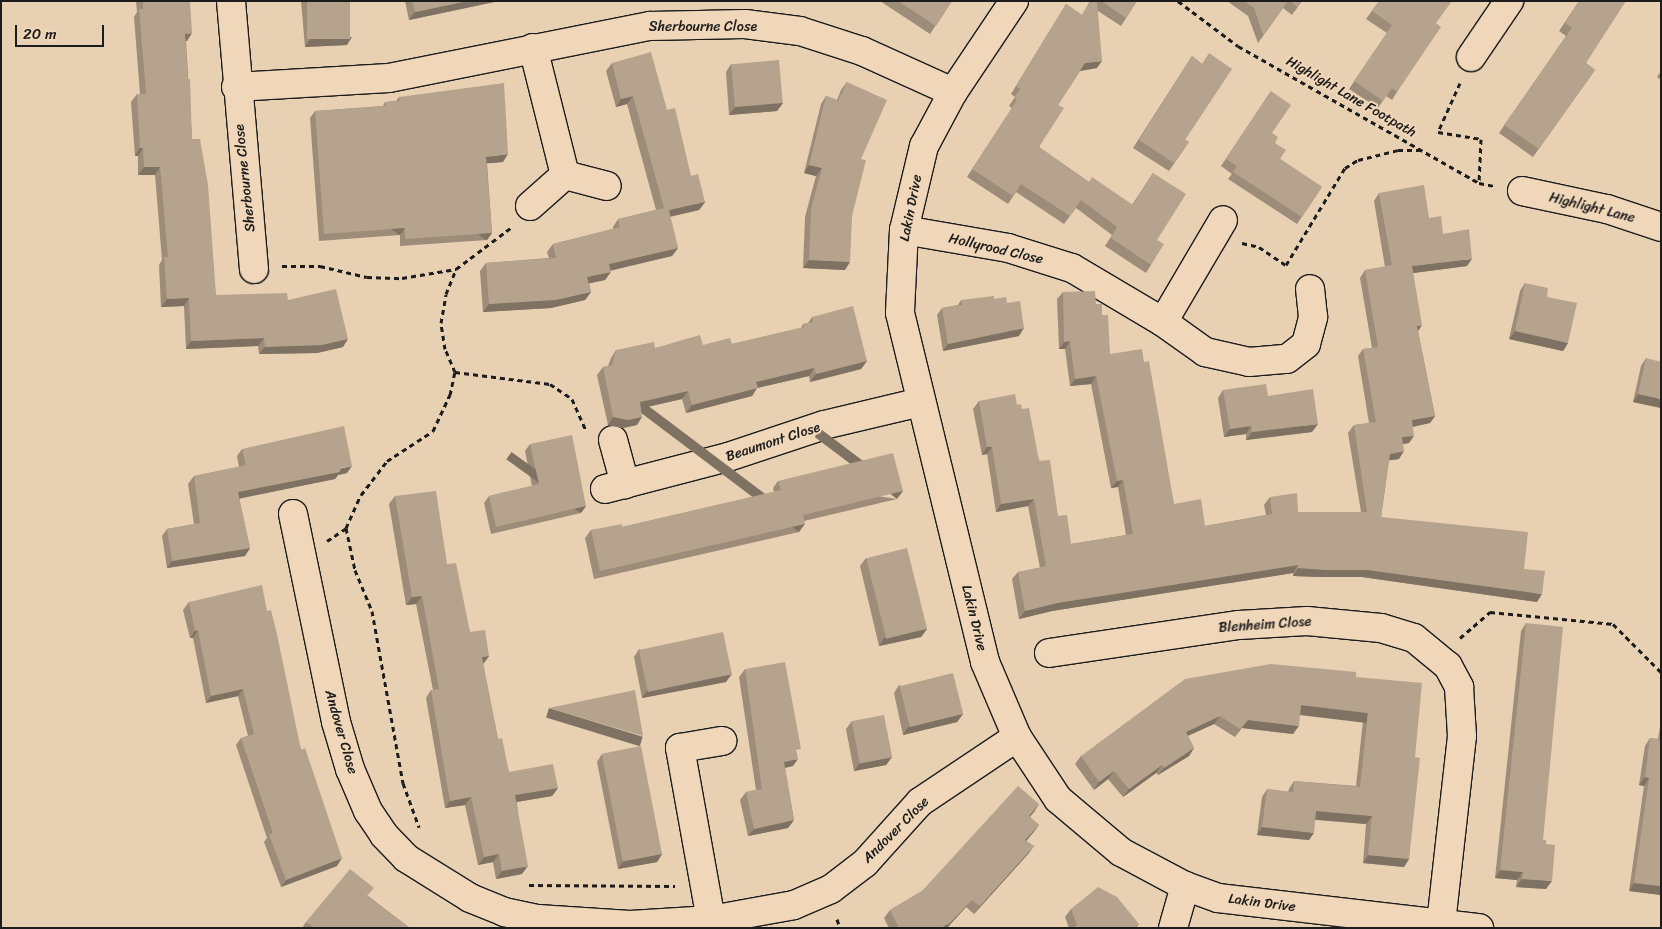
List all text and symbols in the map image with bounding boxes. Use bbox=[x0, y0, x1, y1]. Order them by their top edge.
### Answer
scale bar bbox=[18, 15, 106, 47]
street label: Sherbourne Close bbox=[649, 19, 757, 35]
text: 20 m bbox=[23, 21, 57, 47]
street label: Highlight Lane Footpath bbox=[1283, 53, 1419, 141]
street label: Sherbourne Close bbox=[231, 123, 259, 233]
street label: Lakin Drive bbox=[896, 173, 926, 243]
street label: Highlight Lane bbox=[1547, 189, 1637, 227]
street label: Hollyrood Close bbox=[947, 230, 1045, 268]
street label: Beaumont Close bbox=[723, 419, 823, 465]
street label: Lakin Drive bbox=[958, 583, 990, 653]
street label: Blenheim Close bbox=[1218, 613, 1312, 637]
street label: Andover Close bbox=[321, 687, 361, 777]
street label: Andover Close bbox=[859, 793, 933, 867]
street label: Lakin Drive bbox=[1227, 891, 1297, 915]

